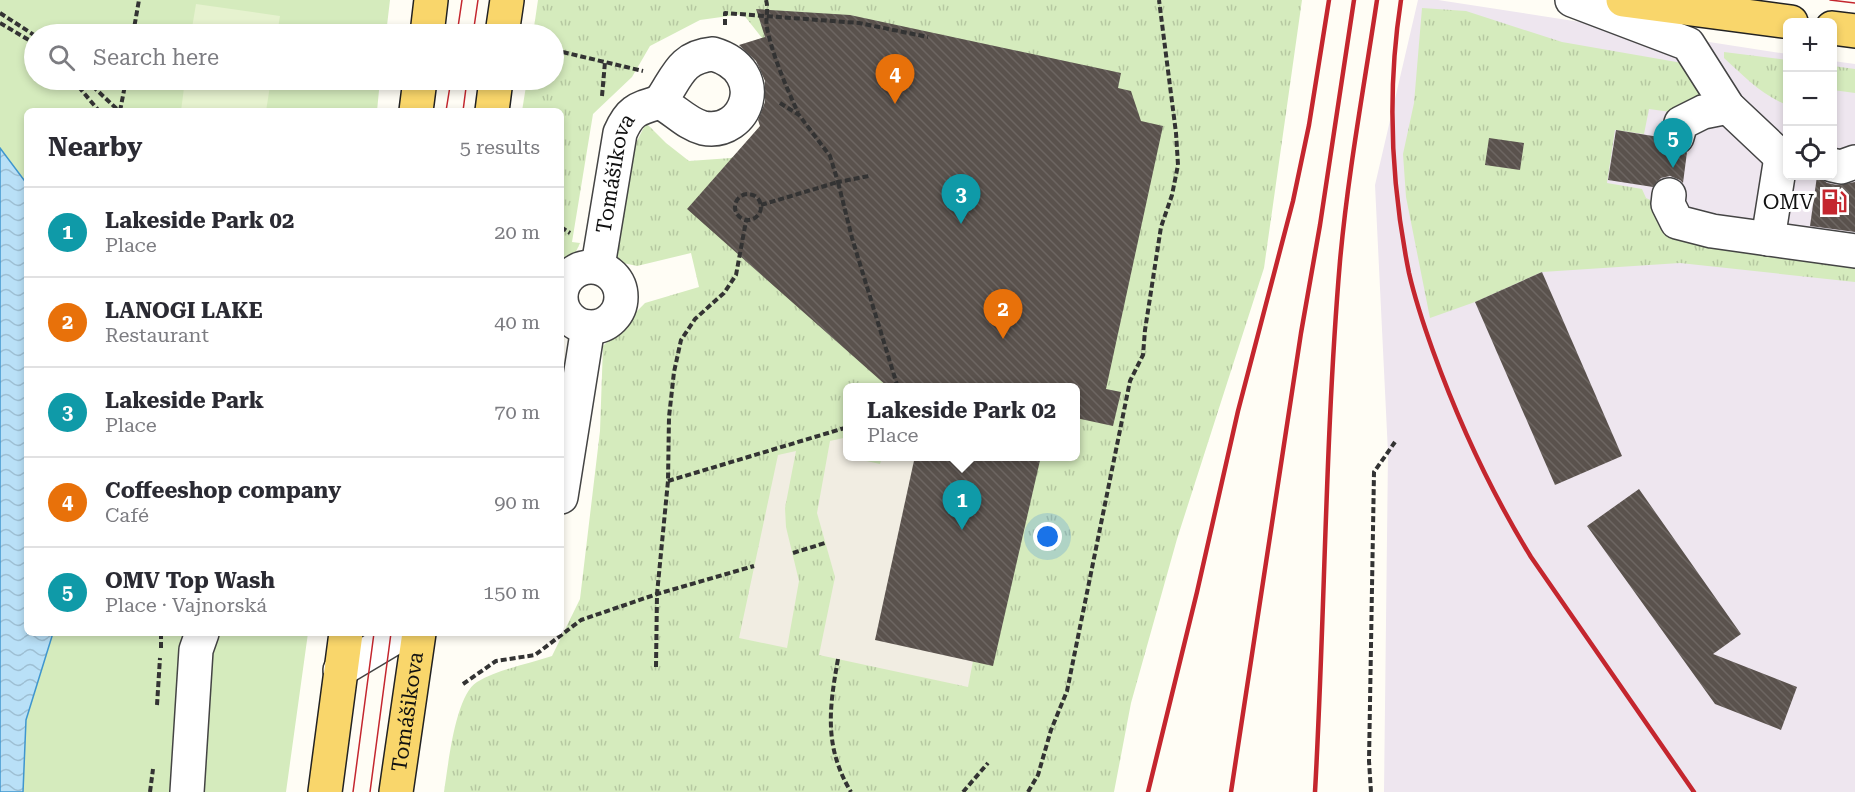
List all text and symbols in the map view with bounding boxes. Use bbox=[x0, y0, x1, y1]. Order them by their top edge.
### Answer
map controls bbox=[1783, 18, 1837, 180]
button: + bbox=[1783, 18, 1837, 72]
search box bbox=[24, 24, 564, 90]
icon: search bbox=[45, 41, 78, 74]
text: Search here bbox=[93, 45, 219, 70]
pin: 4 bbox=[876, 54, 914, 104]
button: − bbox=[1783, 72, 1837, 126]
street label: Tomášikova bbox=[592, 109, 640, 235]
pin: 5 bbox=[1654, 118, 1692, 168]
button: locate bbox=[1783, 126, 1837, 180]
text: Nearby bbox=[48, 132, 142, 162]
text: 5 results bbox=[460, 135, 540, 159]
pin: 3 bbox=[942, 174, 980, 224]
fuel station icon: OMV bbox=[1819, 187, 1849, 217]
place label: OMV bbox=[1763, 190, 1814, 214]
text: Lakeside Park 02 bbox=[105, 208, 294, 233]
text: 1 bbox=[62, 220, 73, 244]
text: 20 m bbox=[494, 220, 540, 244]
text: Place bbox=[105, 233, 157, 257]
pin: 2 bbox=[984, 290, 1022, 339]
text: LANOGI LAKE bbox=[105, 298, 263, 323]
text: 2 bbox=[62, 310, 73, 334]
text: 40 m bbox=[494, 310, 540, 334]
text: Restaurant bbox=[105, 323, 209, 347]
popup bbox=[843, 383, 1080, 461]
text: Lakeside Park bbox=[105, 388, 264, 413]
text: Lakeside Park 02 bbox=[867, 398, 1056, 423]
text: 3 bbox=[62, 400, 73, 424]
text: 70 m bbox=[494, 400, 540, 424]
text: Place bbox=[105, 413, 157, 437]
text: Place bbox=[867, 423, 919, 447]
text: Coffeeshop company bbox=[105, 478, 341, 503]
pin: 1 bbox=[942, 480, 982, 530]
text: 4 bbox=[62, 490, 73, 514]
text: 90 m bbox=[494, 490, 540, 514]
text: Café bbox=[105, 503, 149, 527]
your location bbox=[1033, 522, 1062, 551]
text: OMV Top Wash bbox=[105, 568, 275, 593]
text: 5 bbox=[62, 580, 73, 604]
text: 150 m bbox=[483, 580, 540, 604]
text: Place · Vajnorská bbox=[105, 593, 267, 617]
street label: Tomášikova bbox=[387, 650, 428, 773]

